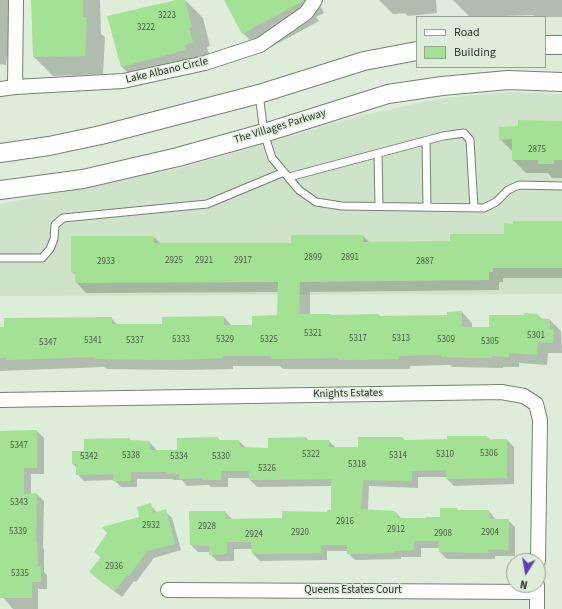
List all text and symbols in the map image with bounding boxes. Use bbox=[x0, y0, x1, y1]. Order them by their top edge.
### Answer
house number: 3223 bbox=[158, 11, 176, 21]
legend bbox=[416, 16, 546, 68]
house number: 3222 bbox=[137, 23, 155, 33]
text: Road bbox=[454, 24, 480, 41]
text: Building bbox=[454, 44, 496, 61]
street label: Lake Albano Circle bbox=[124, 55, 210, 87]
street label: The Villages Parkway bbox=[232, 107, 328, 147]
house number: 2875 bbox=[528, 145, 546, 155]
house number: 2899 bbox=[304, 253, 322, 263]
house number: 2891 bbox=[341, 253, 359, 263]
house number: 2925 bbox=[165, 256, 183, 266]
house number: 2921 bbox=[195, 256, 213, 266]
house number: 2917 bbox=[234, 256, 252, 266]
house number: 2933 bbox=[97, 257, 115, 267]
house number: 2887 bbox=[416, 257, 434, 267]
house number: 5321 bbox=[304, 329, 322, 339]
house number: 5301 bbox=[527, 331, 545, 341]
house number: 5317 bbox=[349, 334, 367, 344]
house number: 5313 bbox=[392, 334, 410, 344]
house number: 5333 bbox=[172, 335, 190, 345]
house number: 5329 bbox=[216, 335, 234, 345]
house number: 5325 bbox=[260, 335, 278, 345]
house number: 5309 bbox=[437, 335, 455, 345]
house number: 5341 bbox=[84, 336, 102, 346]
house number: 5337 bbox=[126, 336, 144, 346]
house number: 5305 bbox=[481, 337, 499, 347]
house number: 5347 bbox=[39, 338, 57, 348]
street label: Knights Estates bbox=[313, 387, 383, 401]
house number: 5347 bbox=[10, 441, 28, 451]
house number: 5306 bbox=[480, 449, 498, 459]
house number: 5322 bbox=[302, 450, 320, 460]
house number: 5310 bbox=[436, 450, 454, 460]
house number: 5338 bbox=[122, 451, 140, 461]
house number: 5314 bbox=[389, 451, 407, 461]
house number: 5342 bbox=[80, 452, 98, 462]
house number: 5334 bbox=[170, 452, 188, 462]
house number: 5330 bbox=[212, 452, 230, 462]
house number: 5318 bbox=[348, 460, 366, 470]
house number: 5326 bbox=[258, 464, 276, 474]
house number: 5343 bbox=[10, 498, 28, 508]
house number: 2916 bbox=[336, 517, 354, 527]
house number: 2932 bbox=[142, 521, 160, 531]
house number: 2928 bbox=[198, 522, 216, 532]
house number: 2912 bbox=[387, 525, 405, 535]
house number: 5339 bbox=[9, 527, 27, 537]
house number: 2920 bbox=[291, 528, 309, 538]
house number: 2904 bbox=[481, 528, 499, 538]
house number: 2908 bbox=[434, 529, 452, 539]
house number: 2924 bbox=[245, 530, 263, 540]
north arrow bbox=[506, 553, 546, 593]
house number: 2936 bbox=[105, 562, 123, 572]
house number: 5335 bbox=[11, 569, 29, 579]
text: N bbox=[519, 576, 529, 592]
street label: Queens Estates Court bbox=[304, 584, 402, 598]

